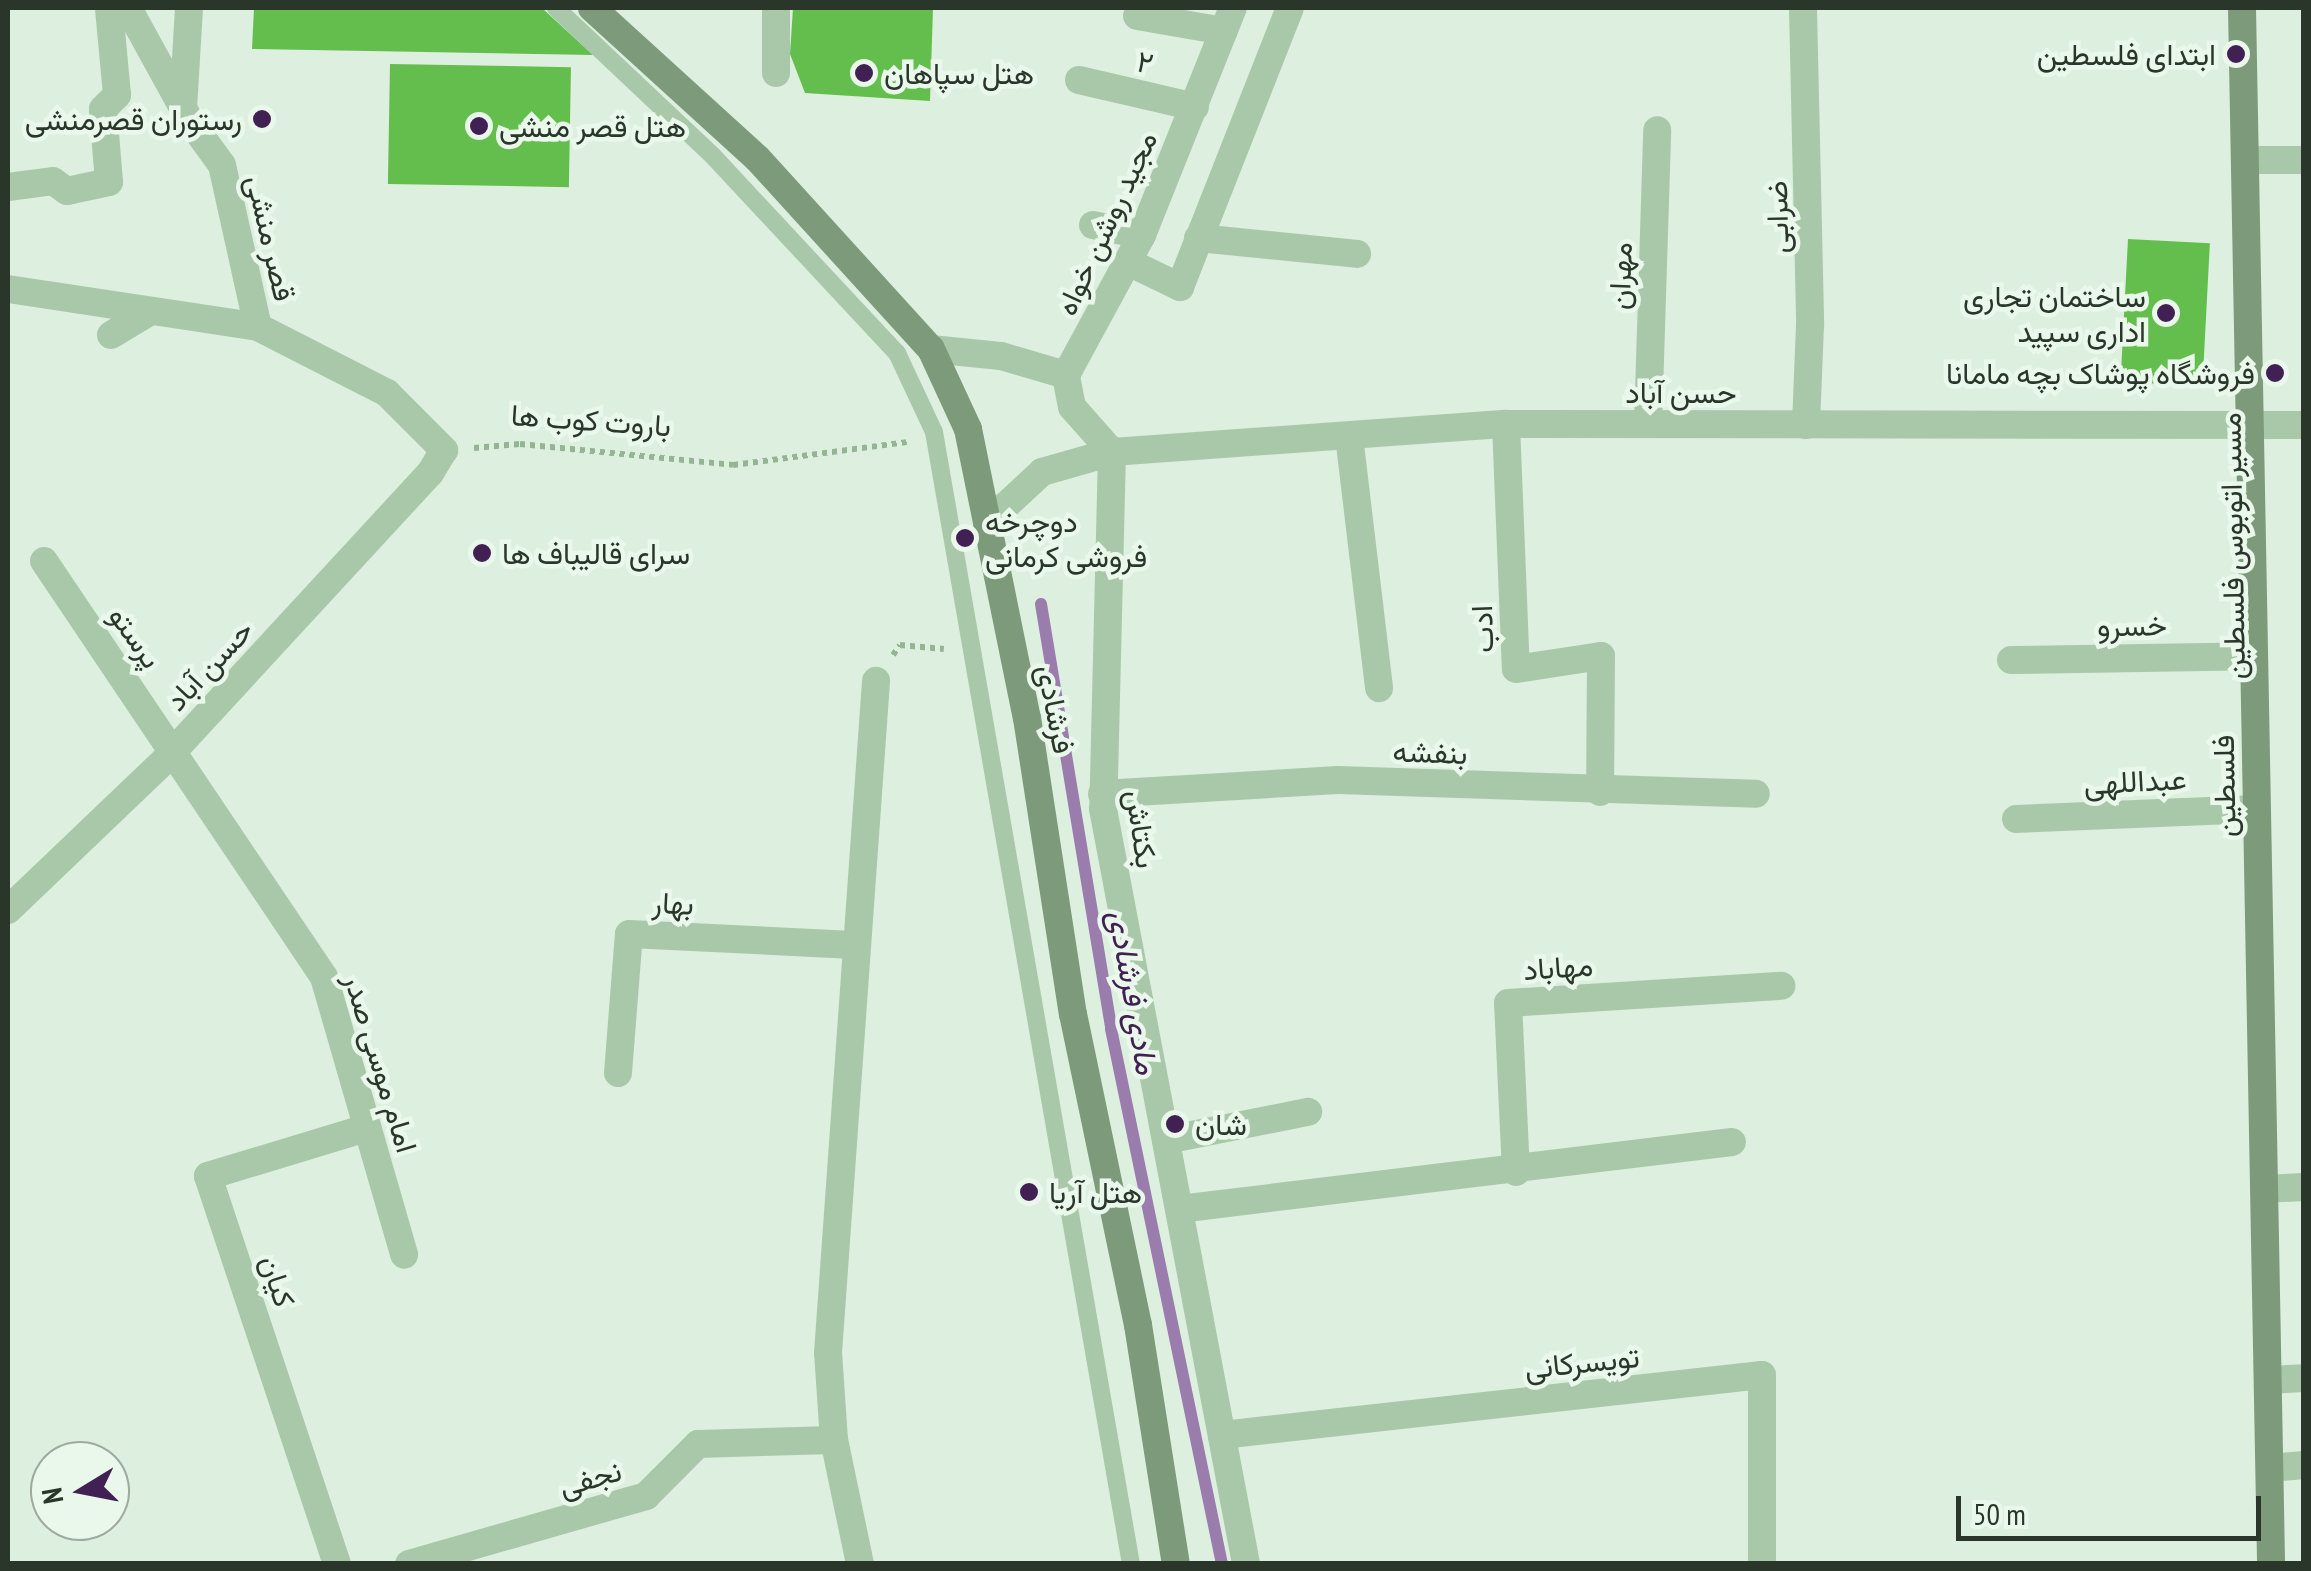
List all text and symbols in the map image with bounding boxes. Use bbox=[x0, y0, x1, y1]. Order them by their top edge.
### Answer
place label: ابتدای فلسطین bbox=[2037, 36, 2216, 72]
street label: ۲ bbox=[1133, 43, 1157, 81]
marker: ابتدای فلسطین bbox=[2225, 43, 2247, 65]
place label: هتل سپاهان bbox=[884, 55, 1034, 91]
marker: هتل سپاهان bbox=[853, 62, 875, 84]
place label: رستوران قصرمنشی bbox=[25, 101, 242, 137]
marker: رستوران قصرمنشی bbox=[251, 108, 273, 130]
place label: هتل قصر منشی bbox=[499, 108, 686, 144]
marker: هتل قصر منشی bbox=[468, 115, 490, 137]
street label: مجید روشن خواه bbox=[1048, 125, 1164, 321]
street label: قصر منشی bbox=[239, 171, 303, 305]
street label: ضرابی bbox=[1758, 180, 1796, 254]
street label: مهران bbox=[1601, 242, 1639, 310]
place label: ساختمان تجاری اداری سپید bbox=[1963, 278, 2146, 348]
marker: ساختمان تجاری اداری سپید bbox=[2155, 302, 2177, 324]
place label: فروشگاه پوشاک بچه مامانا bbox=[1946, 355, 2255, 391]
marker: فروشگاه پوشاک بچه مامانا bbox=[2264, 362, 2286, 384]
street label: حسن آباد bbox=[1625, 374, 1737, 410]
street label: باروت کوب ها bbox=[510, 396, 672, 444]
street label: مسیر اتوبوس فلسطین bbox=[2212, 412, 2252, 680]
place label: دوچرخه فروشی کرمانی bbox=[985, 503, 1147, 574]
marker: دوچرخه فروشی کرمانی bbox=[954, 527, 976, 549]
place label: سرای قالیباف ها bbox=[502, 535, 690, 571]
marker: سرای قالیباف ها bbox=[471, 542, 493, 564]
street label: پرستو bbox=[102, 599, 170, 675]
street label: ادب bbox=[1463, 605, 1501, 653]
street label: خسرو bbox=[2097, 606, 2167, 644]
street label: حسن آباد bbox=[158, 612, 260, 718]
street label: فرشادی bbox=[1030, 661, 1082, 757]
street label: بنفشه bbox=[1392, 733, 1468, 771]
street label: فلسطین bbox=[2205, 735, 2243, 837]
street label: عبداللهی bbox=[2083, 760, 2187, 802]
street label: بکتاش bbox=[1119, 787, 1165, 871]
street label: بهار bbox=[651, 884, 695, 922]
water label: مادی فرشادی bbox=[1101, 907, 1167, 1077]
street label: مهاباد bbox=[1522, 947, 1594, 987]
street label: امام موسی صدر bbox=[337, 969, 425, 1157]
place label: شان bbox=[1195, 1106, 1247, 1142]
marker: شان bbox=[1164, 1113, 1186, 1135]
place label: هتل آریا bbox=[1049, 1174, 1142, 1210]
marker: هتل آریا bbox=[1018, 1181, 1040, 1203]
street label: کیان bbox=[253, 1251, 303, 1311]
street label: تویسرکانی bbox=[1523, 1338, 1641, 1386]
north arrow bbox=[30, 1441, 130, 1541]
street label: نجفی bbox=[555, 1452, 625, 1504]
scale bar bbox=[1961, 1476, 2266, 1538]
text: N bbox=[32, 1485, 71, 1507]
text: 50 m bbox=[1973, 1494, 2026, 1533]

